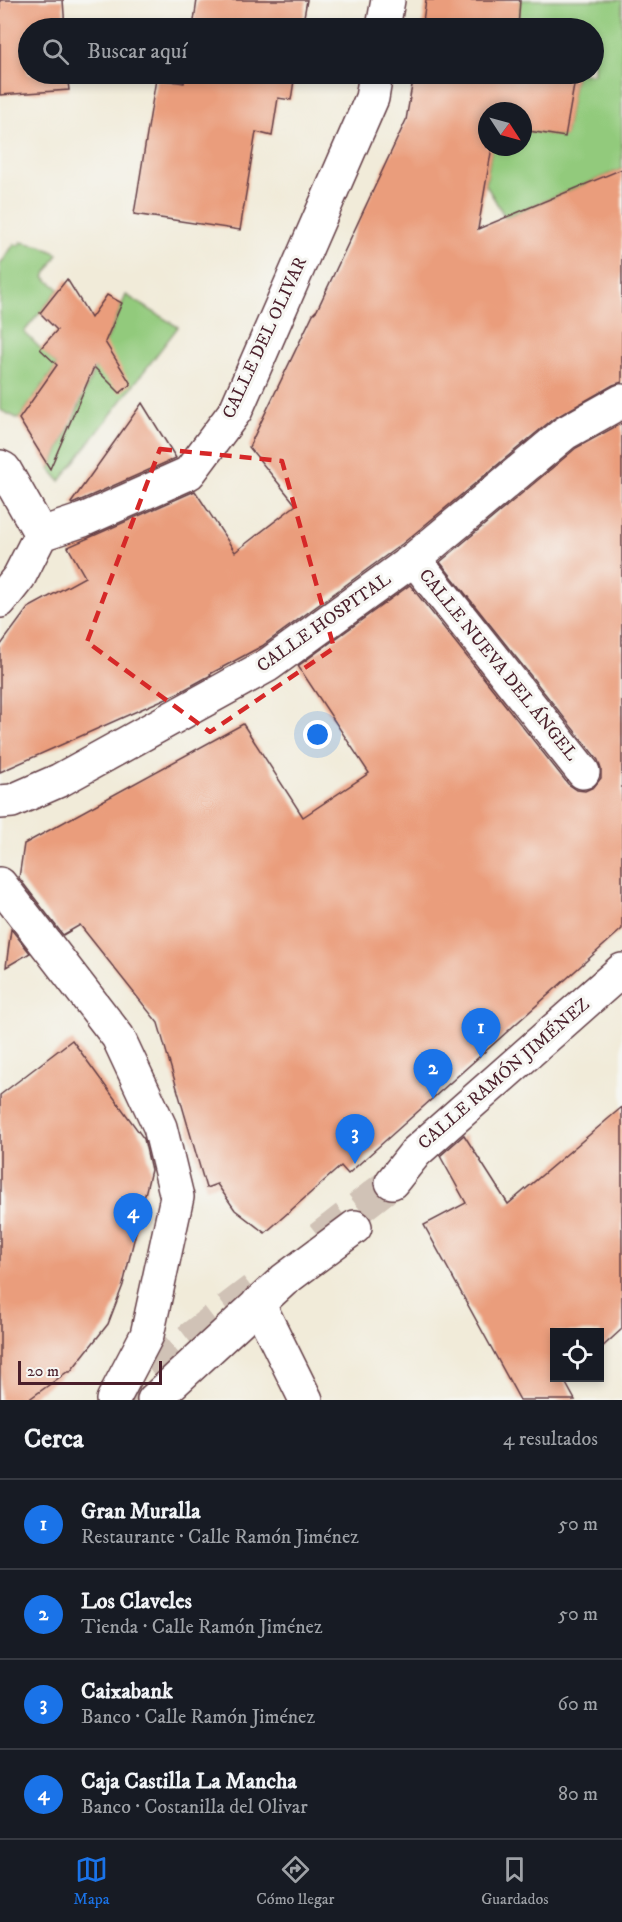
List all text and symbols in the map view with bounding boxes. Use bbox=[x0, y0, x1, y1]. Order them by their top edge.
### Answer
search box bbox=[18, 18, 604, 84]
icon: search bbox=[39, 35, 72, 68]
text: Buscar aquí bbox=[87, 38, 187, 65]
north arrow bbox=[478, 102, 532, 156]
street label: CALLE DEL OLIVAR bbox=[218, 254, 312, 422]
street label: CALLE NUEVA DEL ÁNGEL bbox=[414, 564, 583, 765]
street label: CALLE HOSPITAL bbox=[253, 569, 395, 677]
your location bbox=[303, 720, 332, 749]
street label: CALLE RAMÓN JIMÉNEZ bbox=[414, 993, 594, 1154]
pin: 1 bbox=[462, 1008, 500, 1058]
pin: 2 bbox=[414, 1050, 452, 1099]
pin: 3 bbox=[336, 1114, 374, 1164]
pin: 4 bbox=[114, 1194, 152, 1243]
map controls bbox=[550, 1328, 604, 1382]
button: locate bbox=[550, 1328, 604, 1382]
scale bar bbox=[18, 1358, 162, 1386]
text: 20 m bbox=[27, 1361, 59, 1381]
text: Cerca bbox=[24, 1423, 84, 1456]
text: 4 resultados bbox=[503, 1427, 598, 1452]
text: Gran Muralla bbox=[81, 1498, 201, 1525]
text: 1 bbox=[40, 1512, 47, 1537]
text: 50 m bbox=[558, 1512, 598, 1537]
text: Restaurante · Calle Ramón Jiménez bbox=[81, 1525, 359, 1550]
text: Los Claveles bbox=[81, 1588, 192, 1615]
text: 2 bbox=[39, 1602, 48, 1627]
text: 50 m bbox=[558, 1602, 598, 1627]
text: Tienda · Calle Ramón Jiménez bbox=[81, 1615, 323, 1640]
text: Caixabank bbox=[81, 1678, 173, 1705]
text: 3 bbox=[40, 1692, 47, 1717]
text: 60 m bbox=[558, 1692, 598, 1717]
text: Banco · Calle Ramón Jiménez bbox=[81, 1705, 315, 1730]
text: Caja Castilla La Mancha bbox=[81, 1768, 297, 1795]
text: 4 bbox=[38, 1782, 49, 1807]
text: 80 m bbox=[558, 1782, 598, 1807]
text: Banco · Costanilla del Olivar bbox=[81, 1795, 308, 1820]
tab: Mapa bbox=[73, 1853, 110, 1909]
tab: Cómo llegar bbox=[256, 1853, 335, 1909]
tab: Guardados bbox=[481, 1853, 549, 1909]

